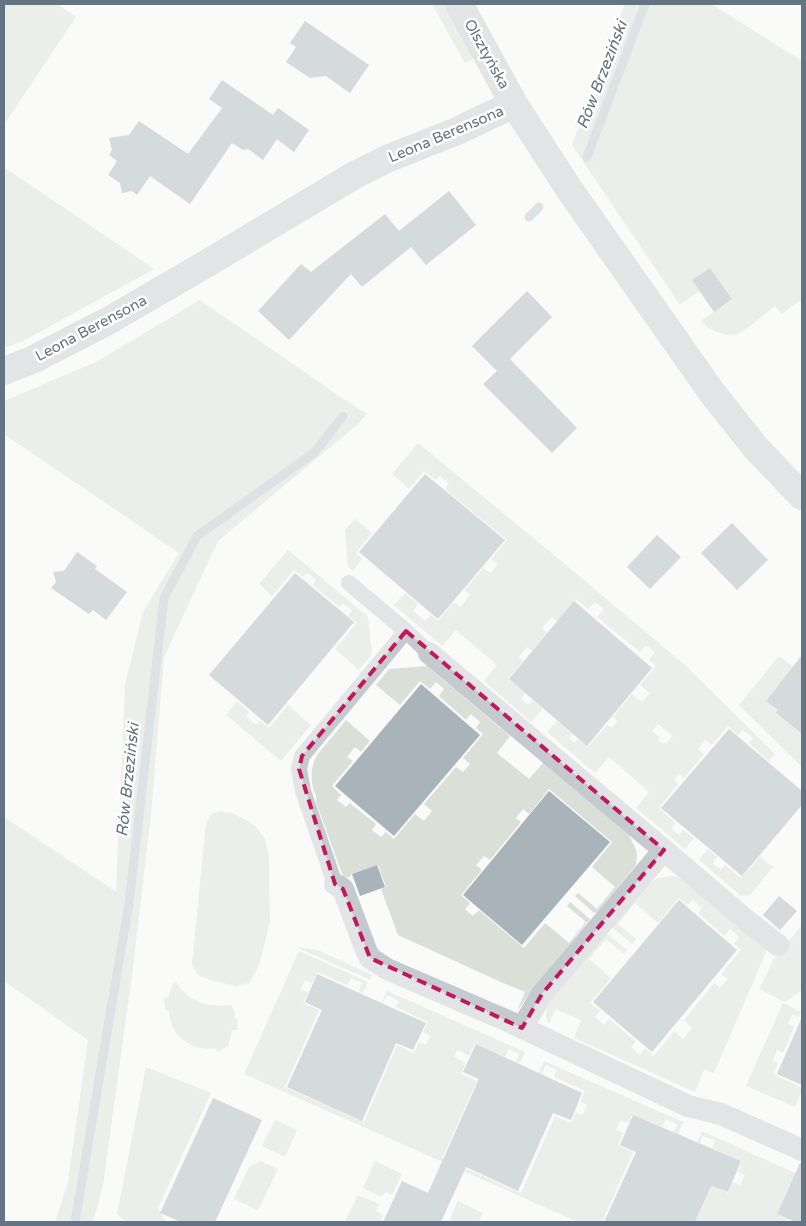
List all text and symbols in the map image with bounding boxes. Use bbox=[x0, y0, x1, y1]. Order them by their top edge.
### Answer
street label: Olsztyńska bbox=[460, 16, 514, 92]
water label: Rów Brzeziński bbox=[572, 16, 632, 132]
street label: Leona Berensona bbox=[386, 102, 506, 166]
street label: Leona Berensona bbox=[32, 291, 150, 365]
water label: Rów Brzeziński bbox=[112, 720, 144, 838]

